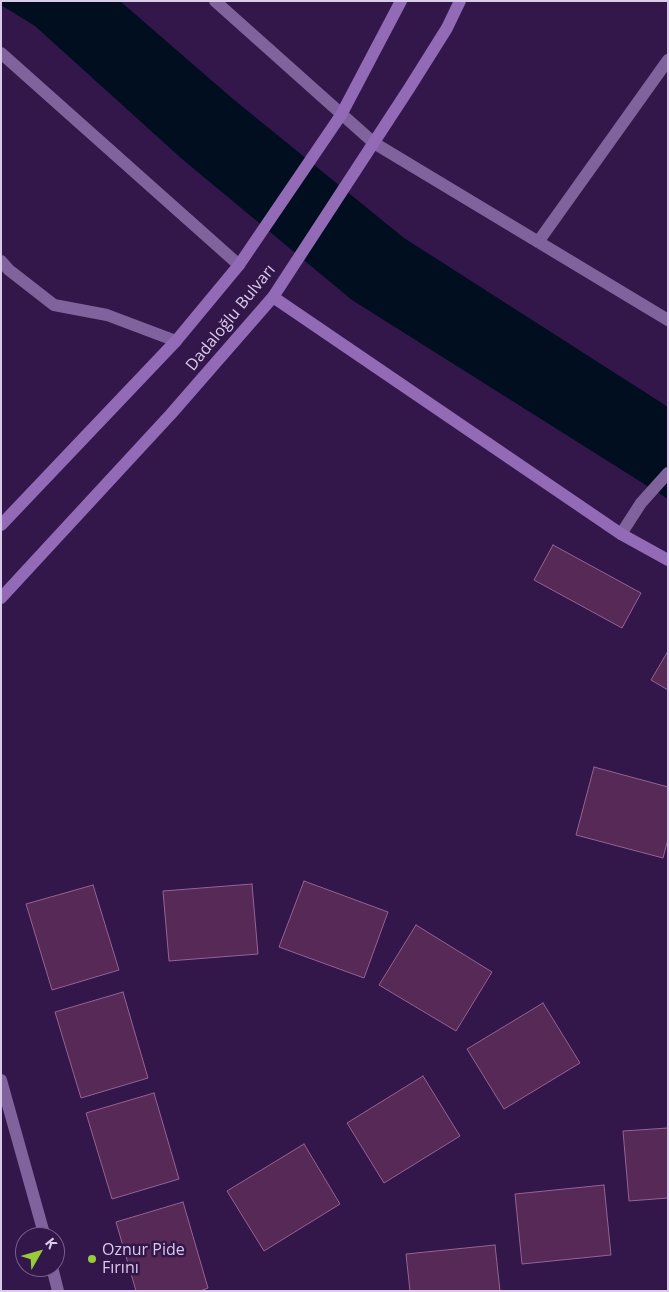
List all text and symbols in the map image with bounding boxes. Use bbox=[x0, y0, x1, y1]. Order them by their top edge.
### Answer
street label: Dadaloğlu Bulvarı bbox=[182, 261, 280, 375]
north arrow bbox=[15, 1227, 65, 1277]
text: K bbox=[41, 1234, 62, 1253]
place label: Oznur Pide Fırını bbox=[102, 1240, 185, 1278]
marker: Oznur Pide Fırını bbox=[86, 1253, 98, 1265]

